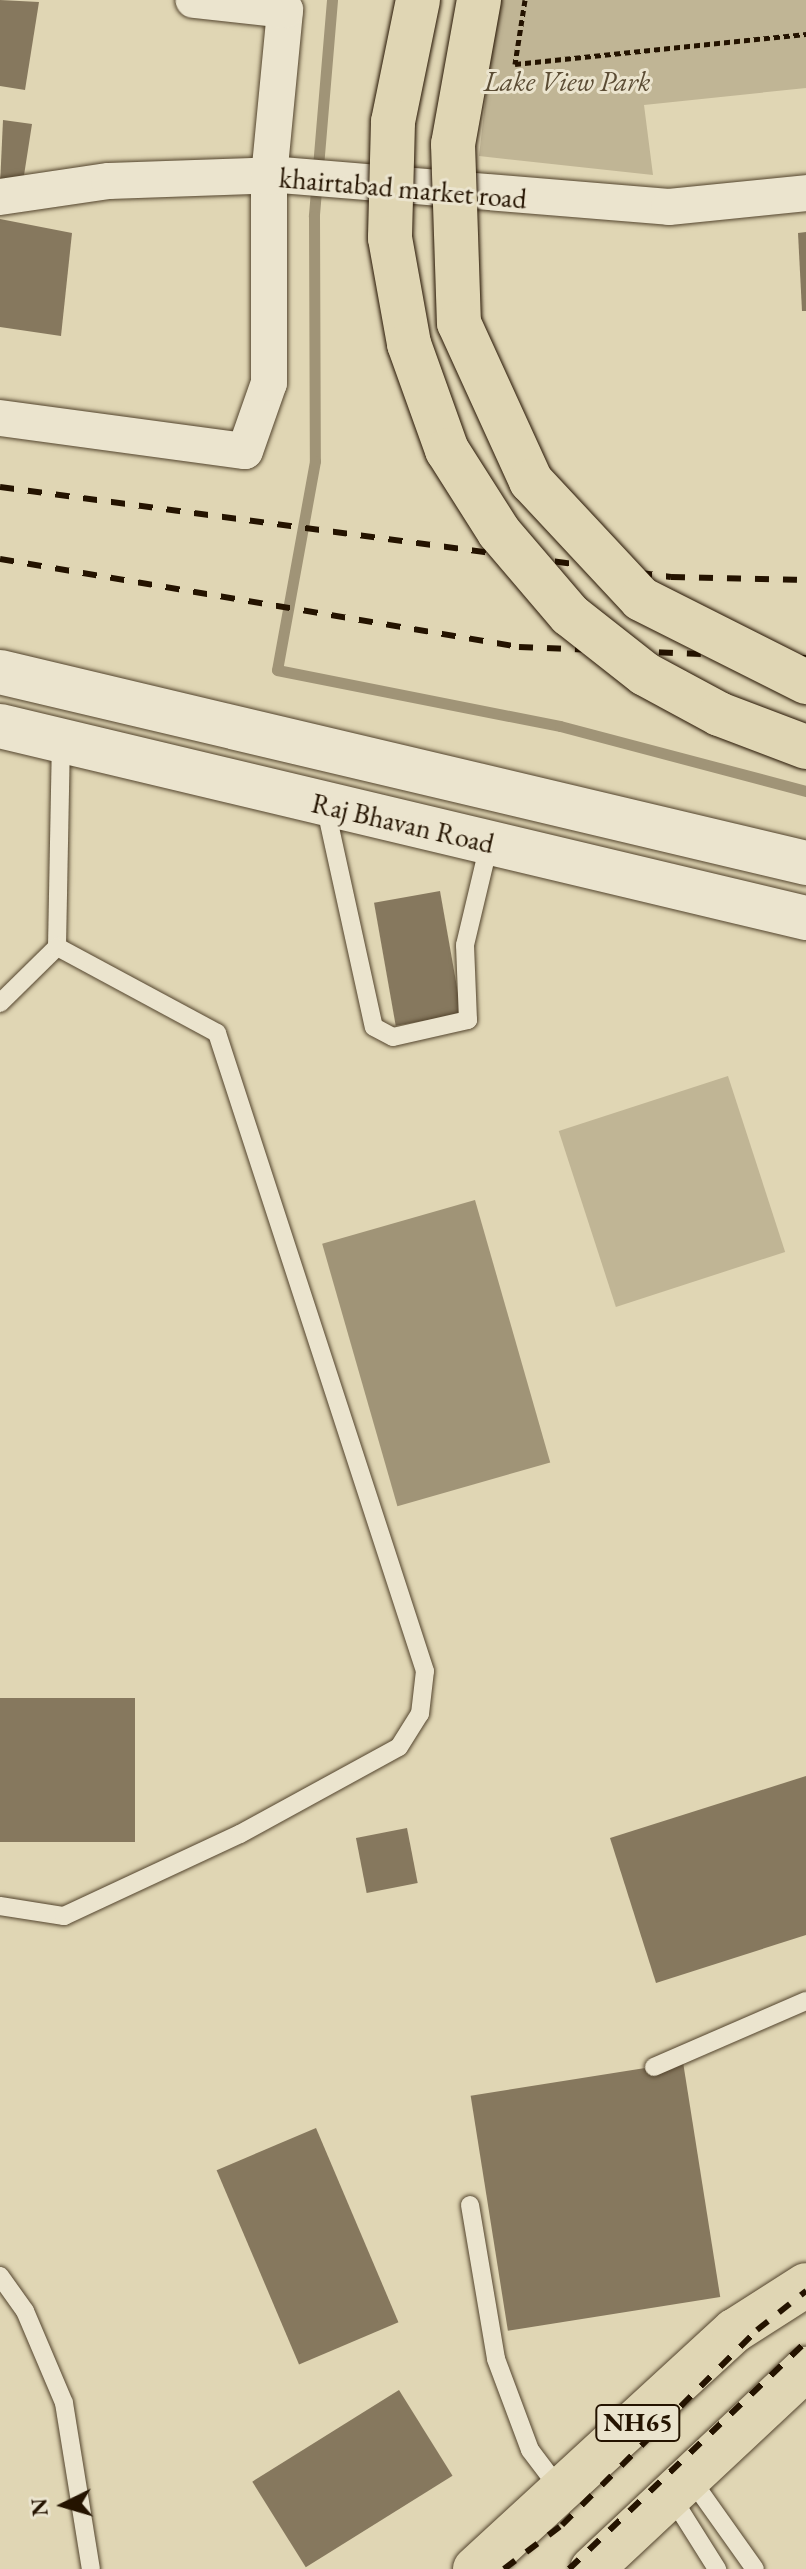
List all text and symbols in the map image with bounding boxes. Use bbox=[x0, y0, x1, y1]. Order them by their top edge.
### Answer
park label: Lake View Park bbox=[483, 64, 651, 98]
street label: khairtabad market road bbox=[278, 160, 528, 216]
street label: Raj Bhavan Road bbox=[308, 786, 498, 860]
road number: NH65 bbox=[594, 2401, 682, 2445]
north arrow bbox=[24, 2465, 104, 2545]
text: N bbox=[24, 2497, 55, 2517]

